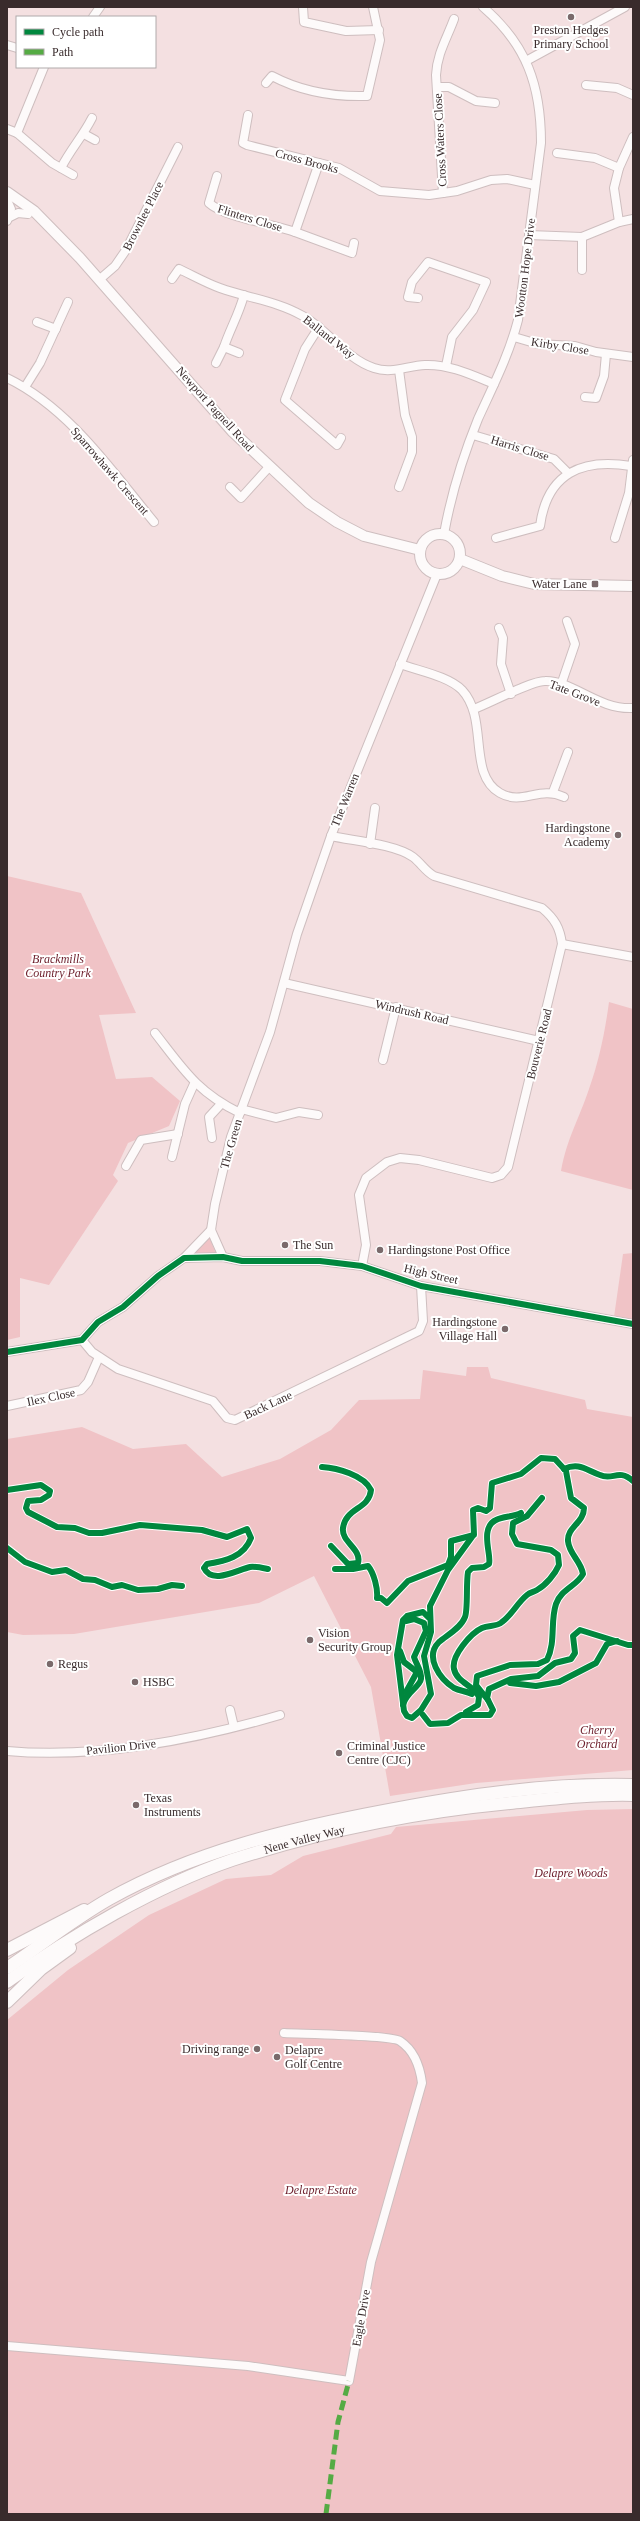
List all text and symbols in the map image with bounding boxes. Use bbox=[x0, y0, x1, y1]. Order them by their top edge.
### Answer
marker: Preston Hedges Primary School bbox=[566, 12, 576, 22]
legend bbox=[16, 16, 156, 68]
place label: Preston Hedges Primary School bbox=[534, 23, 609, 51]
text: Cycle path bbox=[52, 25, 104, 39]
text: Path bbox=[52, 45, 73, 59]
street label: Cross Waters Close bbox=[431, 93, 449, 187]
street label: Cross Brooks bbox=[274, 146, 341, 176]
street label: Brownlee Place bbox=[120, 179, 166, 253]
street label: Flinters Close bbox=[216, 202, 284, 234]
street label: Wootton Hope Drive bbox=[512, 217, 538, 319]
street label: Balland Way bbox=[300, 312, 358, 362]
street label: Kirby Close bbox=[530, 335, 590, 357]
street label: Newport Pagnell Road bbox=[173, 364, 257, 454]
street label: Sparrowhawk Crescent bbox=[68, 424, 152, 518]
street label: Harris Close bbox=[489, 432, 551, 464]
place label: Water Lane bbox=[532, 577, 587, 591]
marker: Water Lane bbox=[590, 579, 600, 589]
street label: Tate Grove bbox=[548, 677, 602, 709]
street label: The Warren bbox=[328, 771, 362, 829]
place label: Hardingstone Academy bbox=[545, 821, 610, 849]
marker: Hardingstone Academy bbox=[613, 830, 623, 840]
park label: Brackmills Country Park bbox=[25, 952, 91, 980]
street label: Windrush Road bbox=[374, 997, 450, 1027]
street label: Bouverie Road bbox=[523, 1007, 555, 1081]
street label: The Green bbox=[217, 1118, 245, 1170]
place label: The Sun bbox=[293, 1238, 333, 1252]
marker: The Sun bbox=[280, 1240, 290, 1250]
place label: Hardingstone Post Office bbox=[388, 1243, 510, 1257]
marker: Hardingstone Post Office bbox=[375, 1245, 385, 1255]
street label: High Street bbox=[403, 1261, 460, 1287]
place label: Hardingstone Village Hall bbox=[432, 1315, 498, 1343]
marker: Hardingstone Village Hall bbox=[500, 1324, 510, 1334]
street label: Ilex Close bbox=[26, 1385, 76, 1409]
street label: Back Lane bbox=[242, 1388, 294, 1422]
place label: Vision Security Group bbox=[318, 1626, 392, 1654]
marker: Vision Security Group bbox=[305, 1635, 315, 1645]
place label: Regus bbox=[58, 1657, 88, 1671]
marker: Regus bbox=[45, 1659, 55, 1669]
place label: HSBC bbox=[143, 1675, 174, 1689]
marker: HSBC bbox=[130, 1677, 140, 1687]
park label: Cherry Orchard bbox=[577, 1723, 618, 1751]
street label: Pavilion Drive bbox=[85, 1736, 157, 1758]
place label: Criminal Justice Centre (CJC) bbox=[347, 1739, 425, 1767]
marker: Criminal Justice Centre (CJC) bbox=[334, 1748, 344, 1758]
place label: Texas Instruments bbox=[144, 1791, 201, 1819]
marker: Texas Instruments bbox=[131, 1800, 141, 1810]
street label: Nene Valley Way bbox=[262, 1822, 346, 1857]
park label: Delapre Woods bbox=[533, 1866, 608, 1880]
place label: Driving range bbox=[182, 2042, 249, 2056]
place label: Delapre Golf Centre bbox=[285, 2043, 342, 2071]
marker: Driving range bbox=[252, 2044, 262, 2054]
marker: Delapre Golf Centre bbox=[272, 2052, 282, 2062]
park label: Delapre Estate bbox=[284, 2183, 358, 2197]
street label: Eagle Drive bbox=[349, 2288, 373, 2348]

